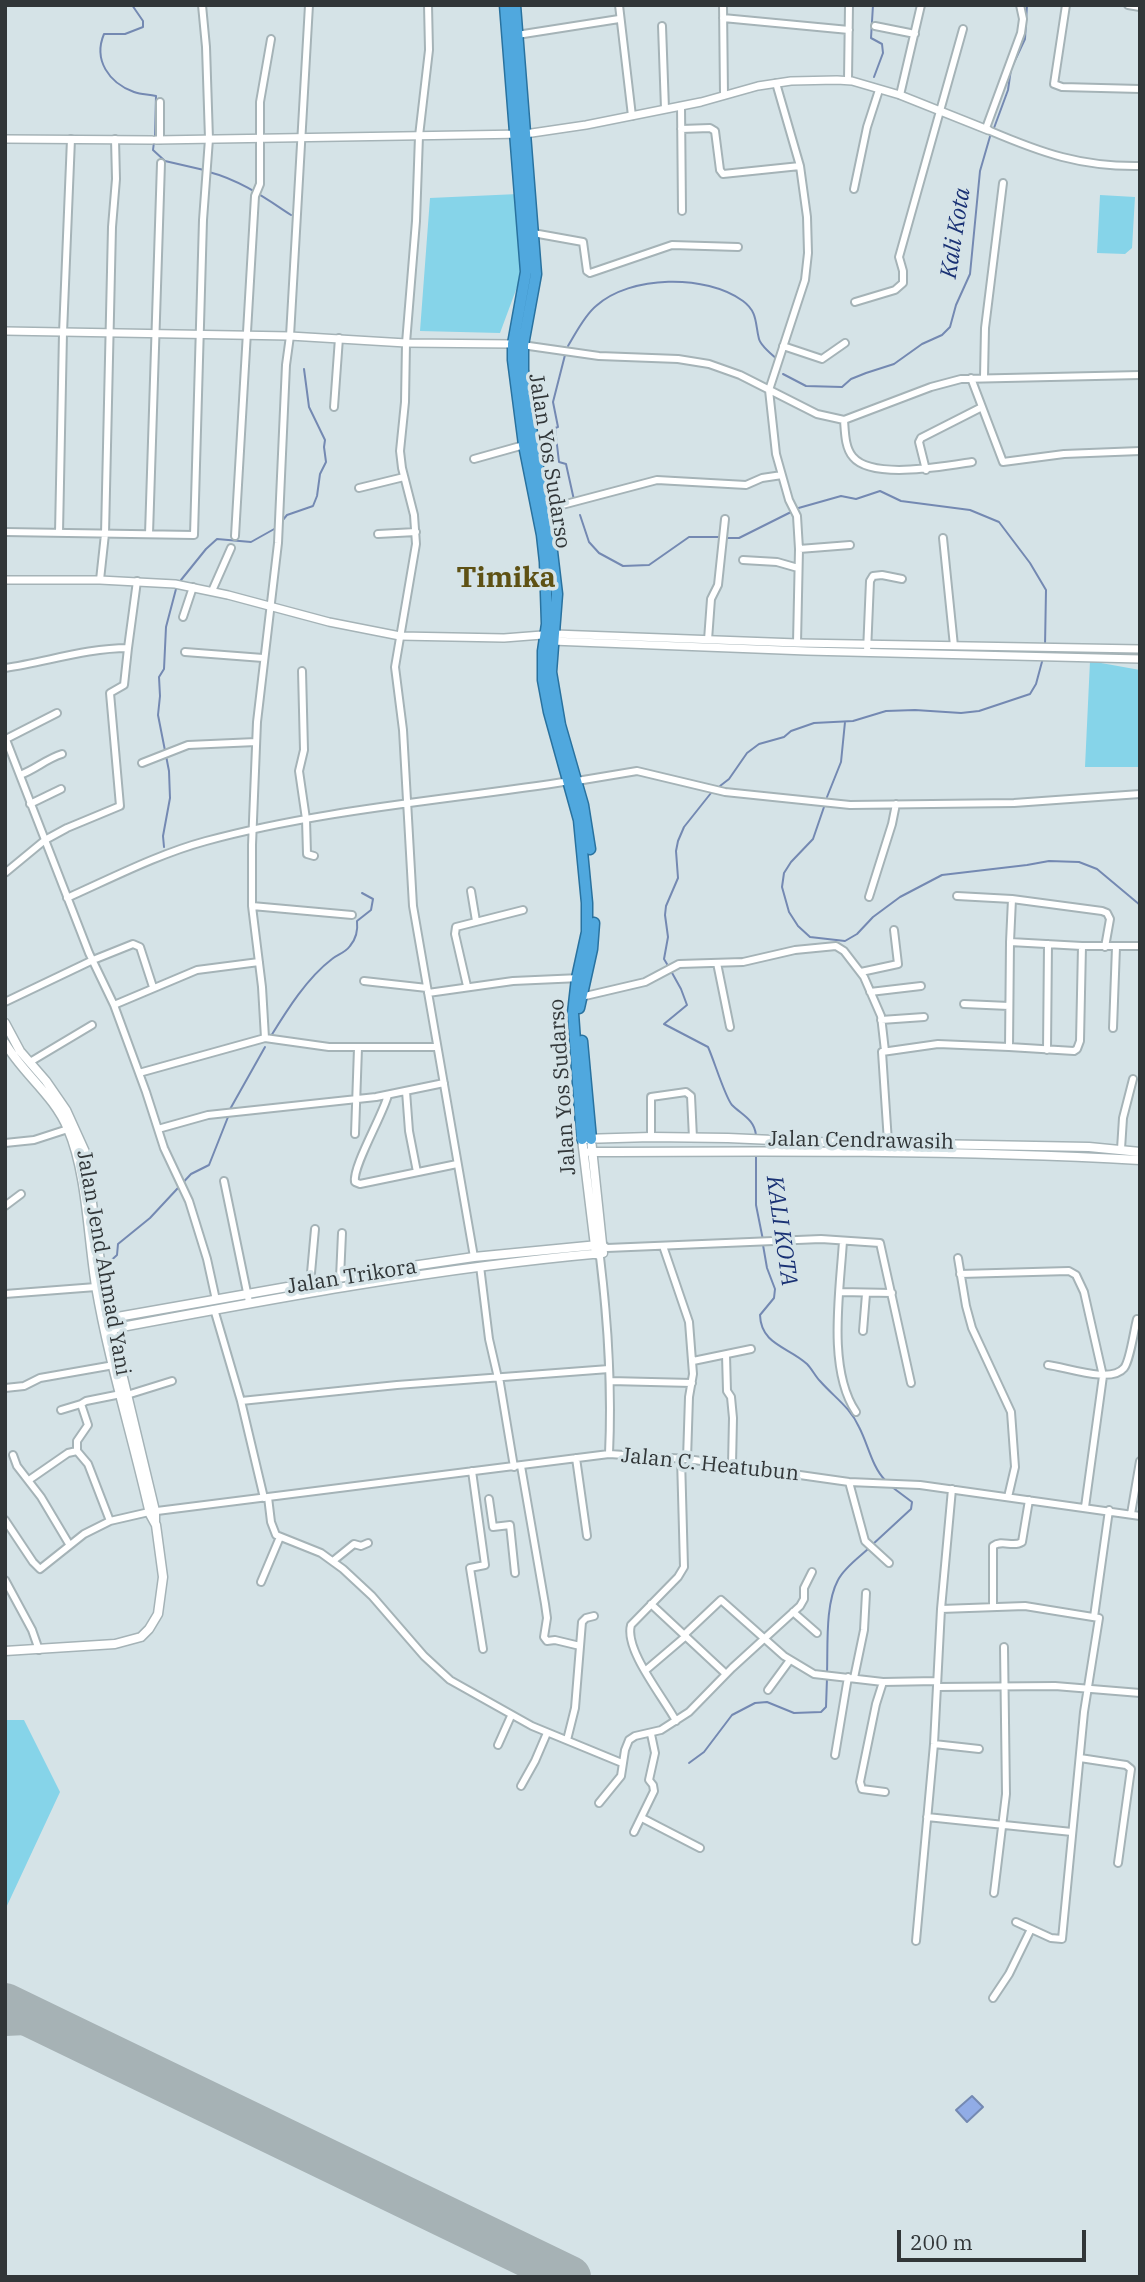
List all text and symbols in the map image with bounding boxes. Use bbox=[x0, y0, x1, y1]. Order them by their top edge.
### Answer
water label: Kali Kota bbox=[935, 186, 977, 280]
street label: Jalan Yos Sudarso bbox=[523, 372, 575, 550]
district label: Timika bbox=[456, 562, 556, 596]
street label: Jalan Yos Sudarso bbox=[544, 998, 582, 1176]
street label: Jalan Cendrawasih bbox=[768, 1127, 954, 1155]
street label: Jalan Jend Ahmad Yani bbox=[71, 1148, 135, 1378]
water label: KALI KOTA bbox=[760, 1174, 802, 1288]
street label: Jalan Trikora bbox=[285, 1254, 419, 1300]
street label: Jalan C. Heatubun bbox=[620, 1443, 800, 1487]
scale bar bbox=[900, 2216, 1089, 2260]
text: 200 m bbox=[910, 2228, 973, 2256]

